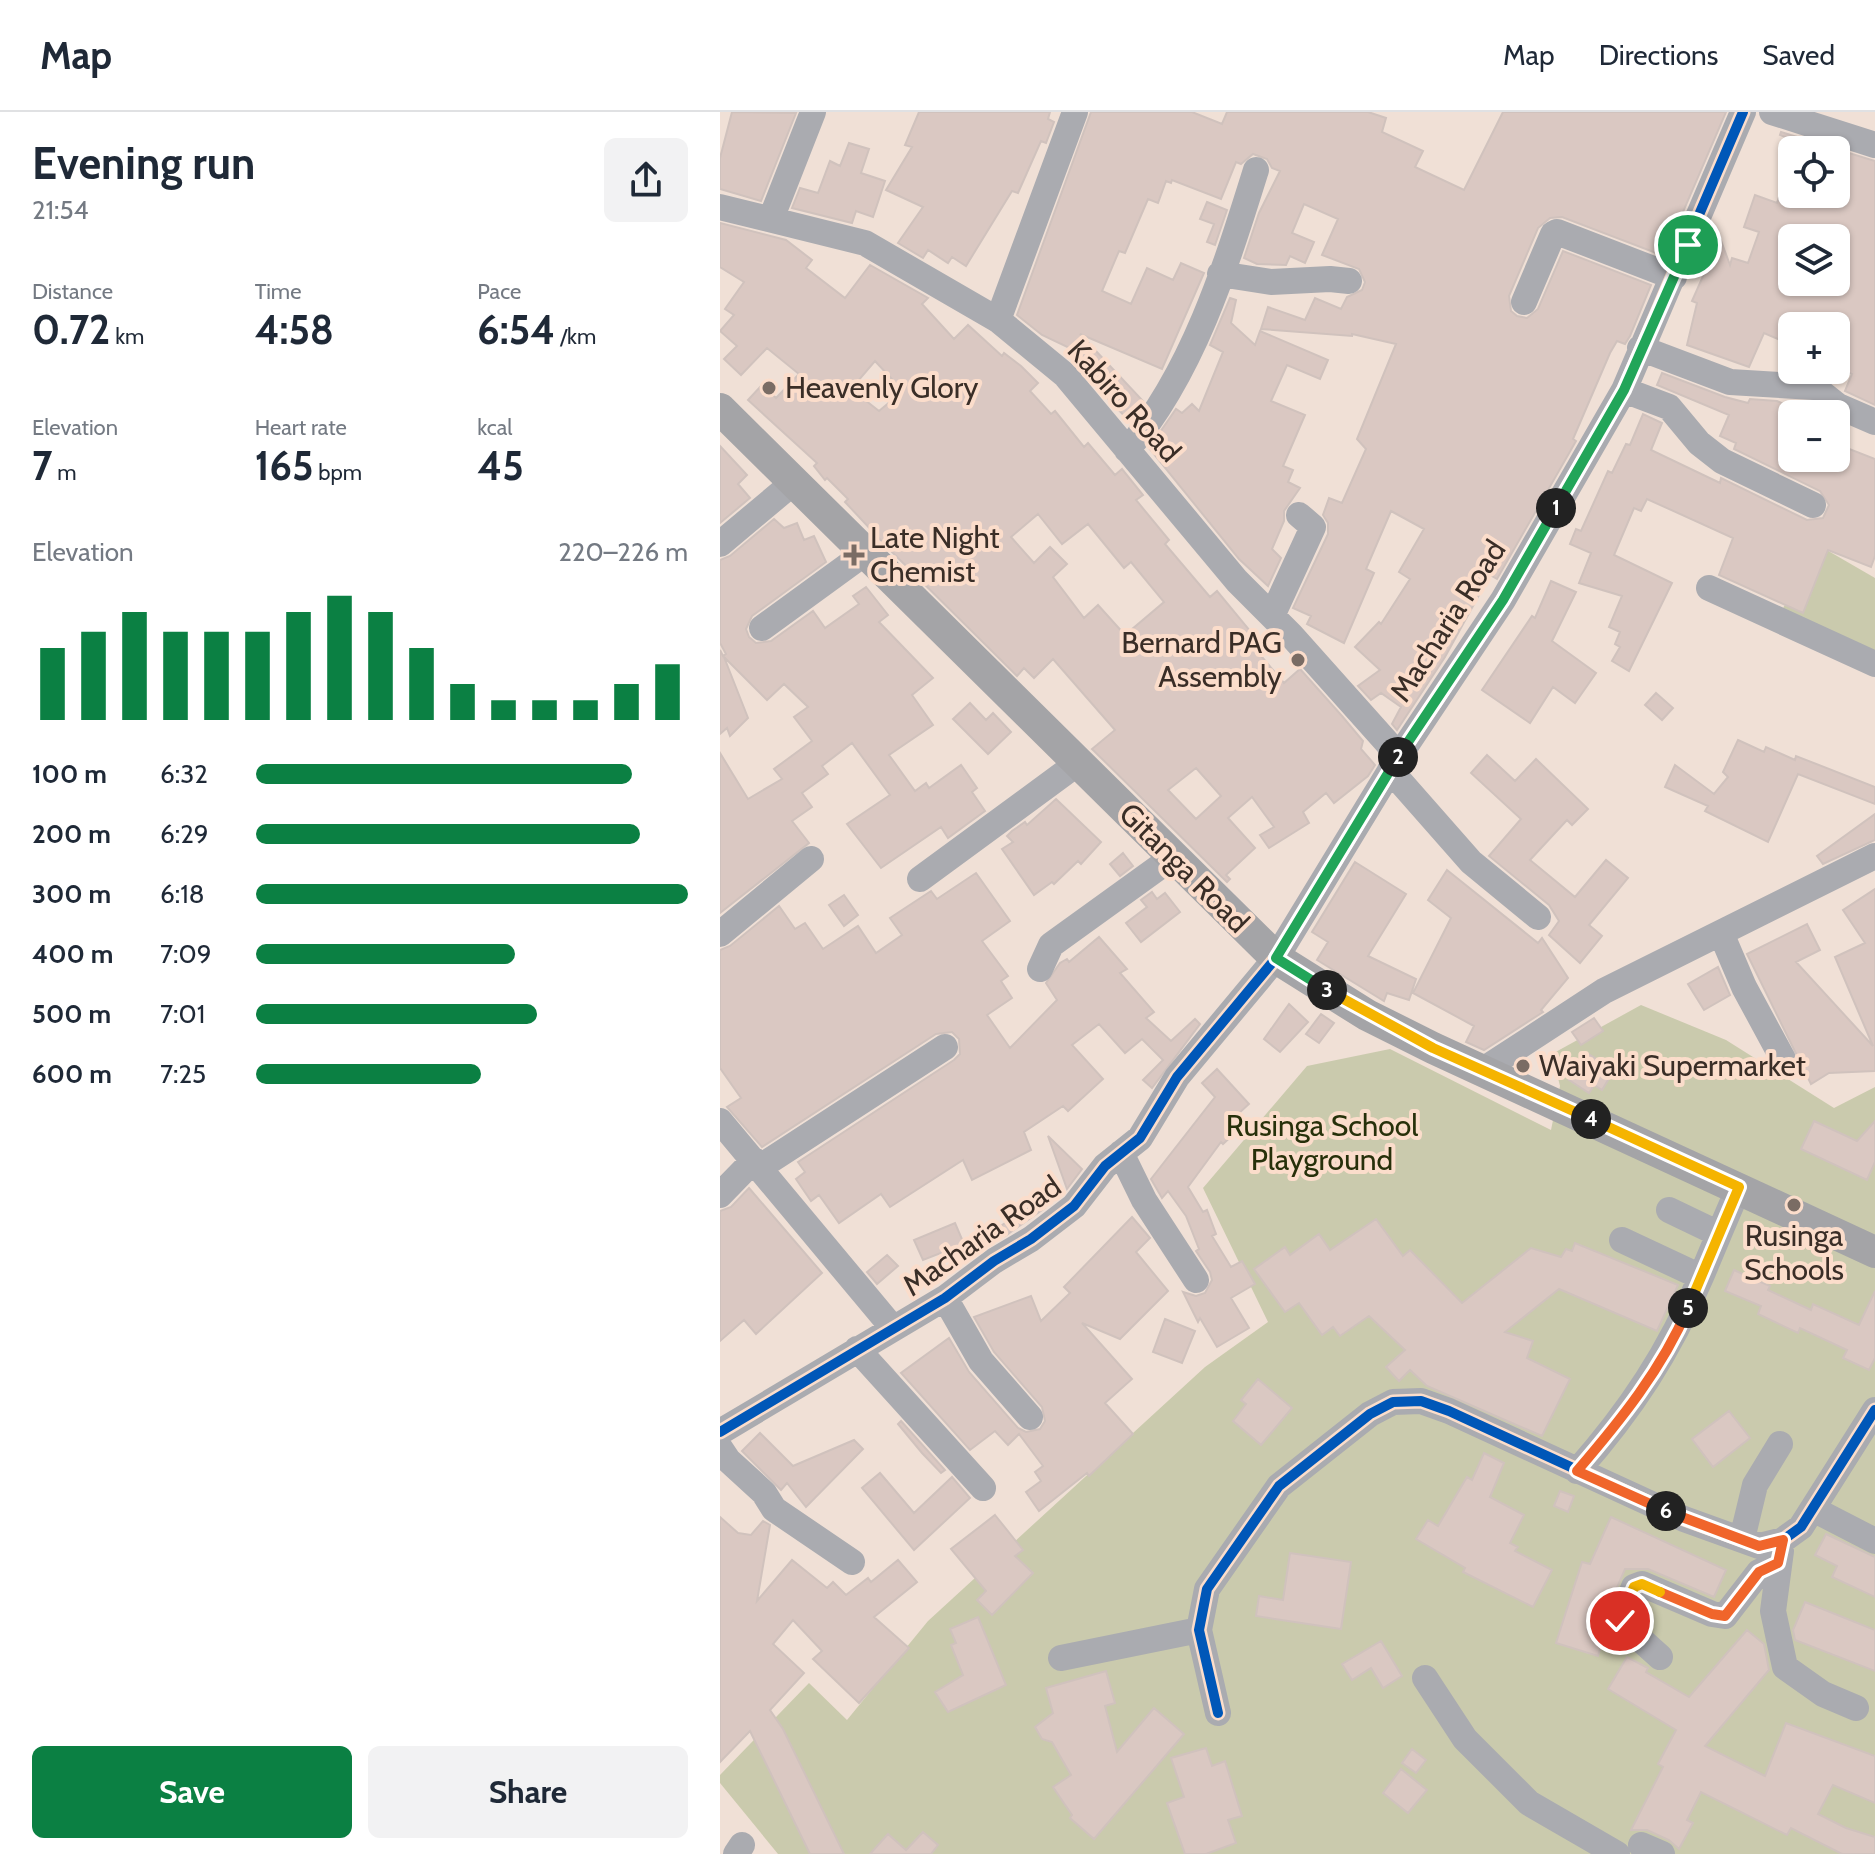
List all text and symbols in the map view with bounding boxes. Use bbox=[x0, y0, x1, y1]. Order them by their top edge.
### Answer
text: Map bbox=[40, 32, 112, 79]
text: Map bbox=[1503, 38, 1555, 72]
text: Directions bbox=[1599, 38, 1718, 72]
text: Saved bbox=[1762, 38, 1835, 72]
map controls bbox=[1778, 136, 1850, 472]
button: locate bbox=[1778, 136, 1850, 208]
text: Evening run bbox=[32, 137, 255, 190]
button: share bbox=[604, 138, 688, 222]
text: 21:54 bbox=[32, 194, 89, 226]
pin bbox=[1654, 211, 1722, 279]
icon: arrive bbox=[1666, 223, 1710, 267]
button: layers bbox=[1778, 224, 1850, 296]
text: Distance bbox=[32, 278, 113, 305]
text: Time bbox=[255, 278, 301, 305]
text: Pace bbox=[477, 278, 521, 305]
text: 0.72 bbox=[32, 305, 110, 354]
text: 4:58 bbox=[255, 305, 334, 354]
text: 6:54 bbox=[477, 305, 555, 354]
button: + bbox=[1778, 312, 1850, 384]
text: km bbox=[110, 323, 144, 350]
text: /km bbox=[555, 323, 596, 350]
street label: Kabiro Road bbox=[1060, 332, 1189, 469]
place label: Heavenly Glory bbox=[785, 369, 978, 406]
marker: Heavenly Glory bbox=[760, 379, 778, 397]
button: − bbox=[1778, 400, 1850, 472]
text: Elevation bbox=[32, 414, 118, 441]
text: Heart rate bbox=[255, 414, 347, 441]
text: kcal bbox=[477, 414, 512, 441]
text: 7 bbox=[32, 441, 52, 490]
text: 165 bbox=[255, 441, 313, 490]
text: 45 bbox=[477, 441, 524, 490]
text: m bbox=[52, 459, 77, 486]
text: bpm bbox=[313, 459, 362, 486]
pin: 1 bbox=[1536, 488, 1576, 528]
text: 1 bbox=[1552, 494, 1560, 521]
place label: Late Night Chemist bbox=[870, 519, 1000, 590]
street label: Macharia Road bbox=[1382, 533, 1513, 708]
text: Elevation bbox=[32, 536, 134, 568]
text: 220–226 m bbox=[558, 536, 688, 568]
marker: Late Night Chemist bbox=[845, 546, 863, 564]
place label: Bernard PAG Assembly bbox=[1121, 624, 1282, 695]
marker: Bernard PAG Assembly bbox=[1289, 651, 1307, 669]
pin: 2 bbox=[1378, 737, 1418, 777]
text: 2 bbox=[1392, 743, 1404, 770]
text: 100 m bbox=[32, 758, 107, 790]
text: 6:32 bbox=[160, 758, 208, 790]
street label: Gitanga Road bbox=[1112, 795, 1257, 940]
text: 200 m bbox=[32, 818, 111, 850]
text: 6:29 bbox=[160, 818, 209, 850]
text: 300 m bbox=[32, 878, 111, 910]
text: 6:18 bbox=[160, 878, 204, 910]
text: 400 m bbox=[32, 938, 113, 970]
text: 7:09 bbox=[160, 938, 211, 970]
pin: 3 bbox=[1307, 970, 1347, 1010]
text: 3 bbox=[1321, 976, 1333, 1003]
text: 500 m bbox=[32, 998, 111, 1030]
text: 7:01 bbox=[160, 998, 205, 1030]
place label: Waiyaki Supermarket bbox=[1539, 1047, 1806, 1084]
marker: Waiyaki Supermarket bbox=[1514, 1057, 1532, 1075]
text: 600 m bbox=[32, 1058, 112, 1090]
text: 7:25 bbox=[160, 1058, 206, 1090]
pin: 4 bbox=[1571, 1099, 1611, 1139]
text: 4 bbox=[1584, 1105, 1598, 1132]
park label: Rusinga School Playground bbox=[1226, 1107, 1418, 1178]
street label: Macharia Road bbox=[895, 1167, 1068, 1304]
marker: Rusinga Schools bbox=[1785, 1196, 1803, 1214]
place label: Rusinga Schools bbox=[1744, 1217, 1844, 1288]
pin: 5 bbox=[1668, 1288, 1708, 1328]
text: 5 bbox=[1682, 1294, 1694, 1321]
pin: 6 bbox=[1646, 1491, 1686, 1531]
text: 6 bbox=[1660, 1497, 1672, 1524]
pin bbox=[1586, 1587, 1654, 1655]
icon: check bbox=[1598, 1599, 1642, 1643]
button: Save bbox=[32, 1746, 352, 1838]
button: Share bbox=[368, 1746, 688, 1838]

